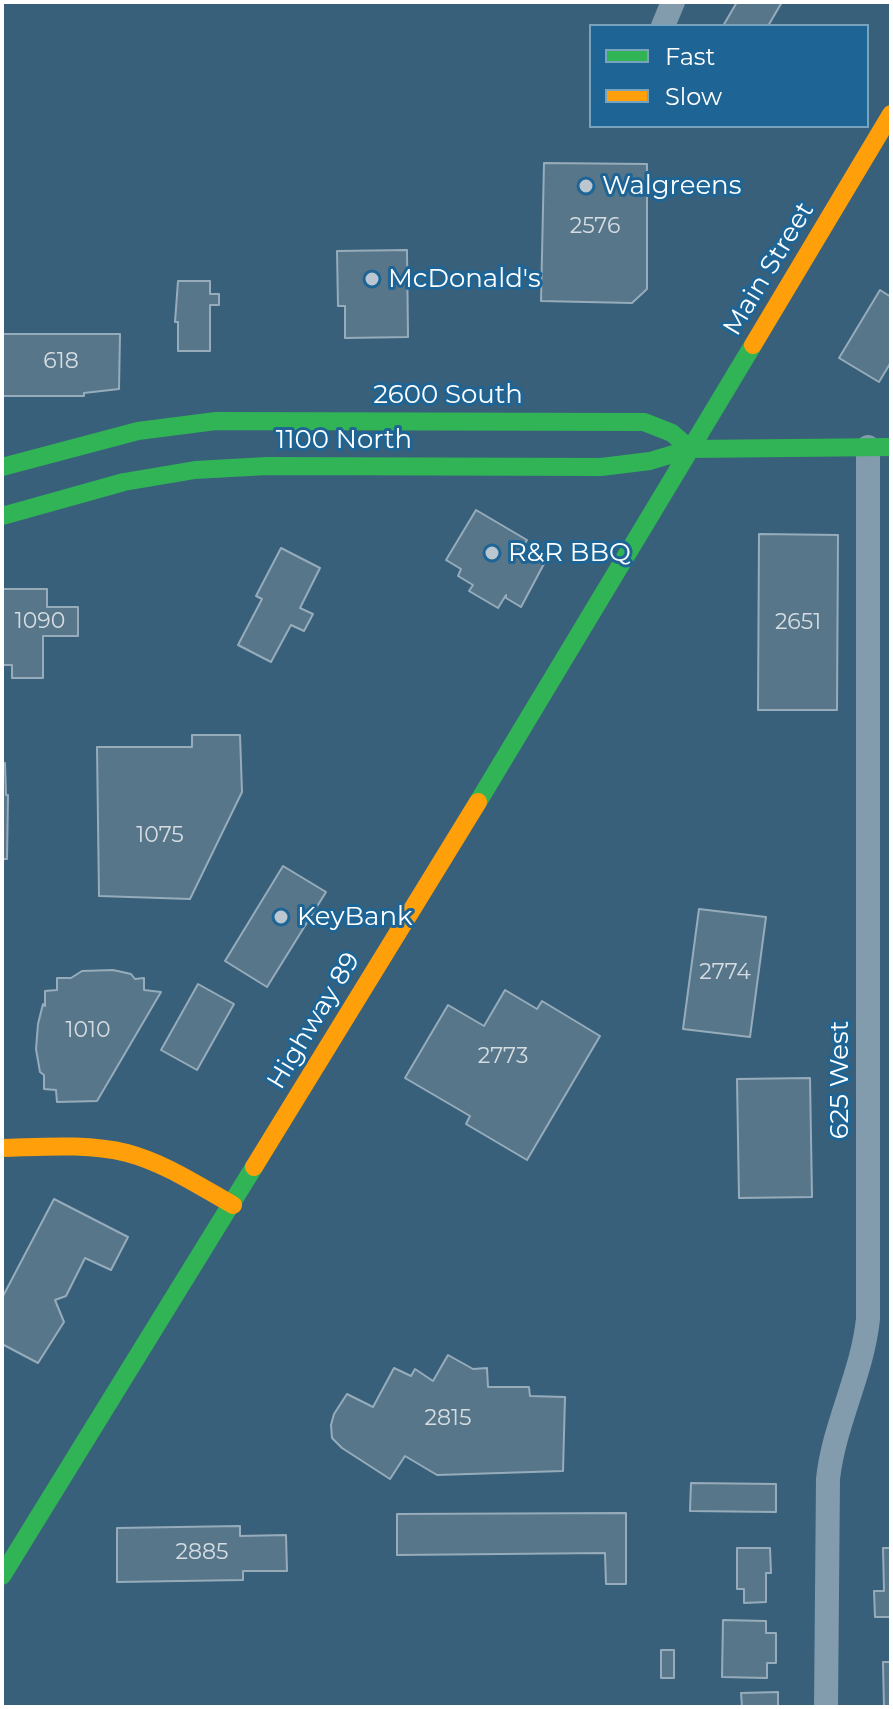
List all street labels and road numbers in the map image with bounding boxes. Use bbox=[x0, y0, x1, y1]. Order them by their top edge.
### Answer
street label: Main Street bbox=[717, 197, 821, 341]
street label: 2600 South bbox=[373, 379, 523, 411]
street label: 1100 North bbox=[276, 424, 412, 456]
street label: Highway 89 bbox=[261, 947, 367, 1095]
street label: 625 West bbox=[824, 1021, 856, 1139]

